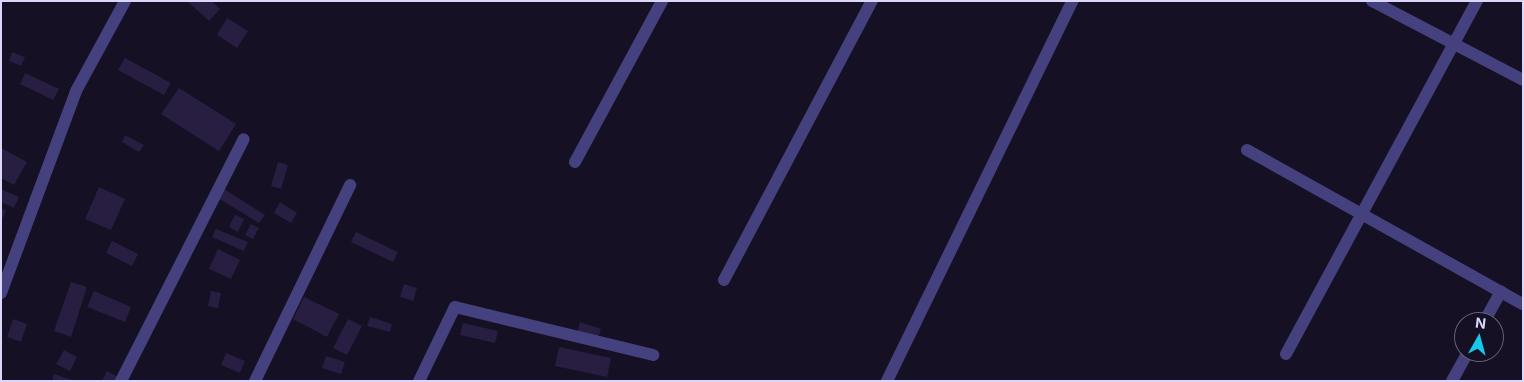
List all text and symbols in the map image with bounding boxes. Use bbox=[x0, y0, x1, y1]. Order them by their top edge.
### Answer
north arrow bbox=[1454, 312, 1504, 362]
text: N bbox=[1474, 314, 1487, 332]

